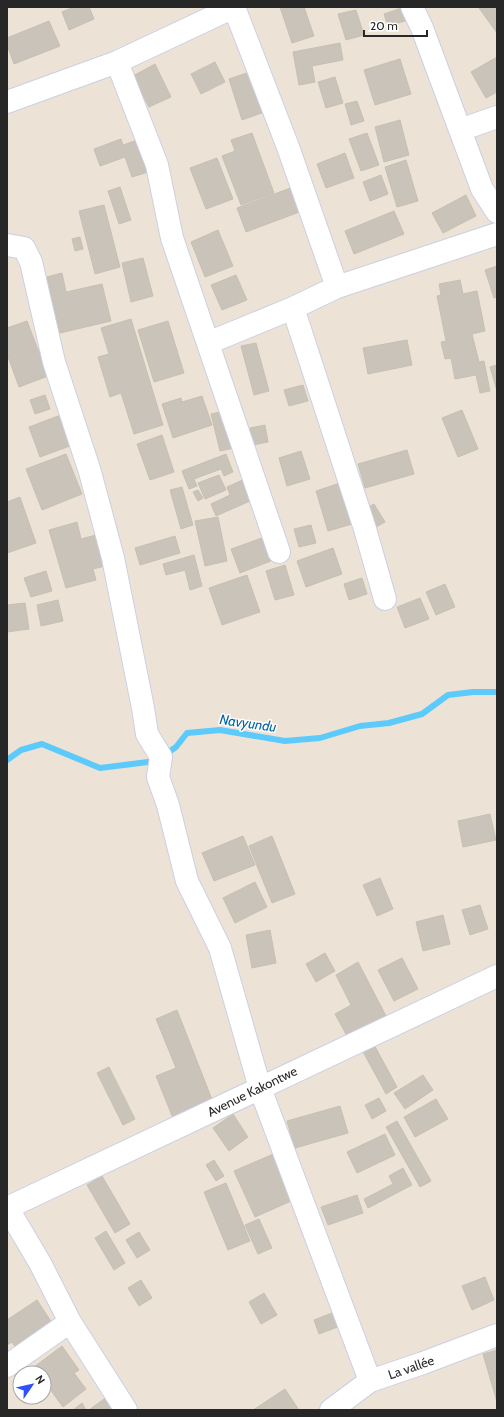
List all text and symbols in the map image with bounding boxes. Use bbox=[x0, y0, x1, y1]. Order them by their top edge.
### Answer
scale bar bbox=[364, 12, 427, 38]
text: 20 m bbox=[370, 18, 398, 33]
water label: Navyundu bbox=[218, 710, 278, 736]
street label: Avenue Kakontwe bbox=[204, 1062, 300, 1120]
street label: La vallée bbox=[386, 1352, 436, 1382]
north arrow bbox=[12, 1365, 52, 1405]
text: N bbox=[32, 1372, 48, 1387]

